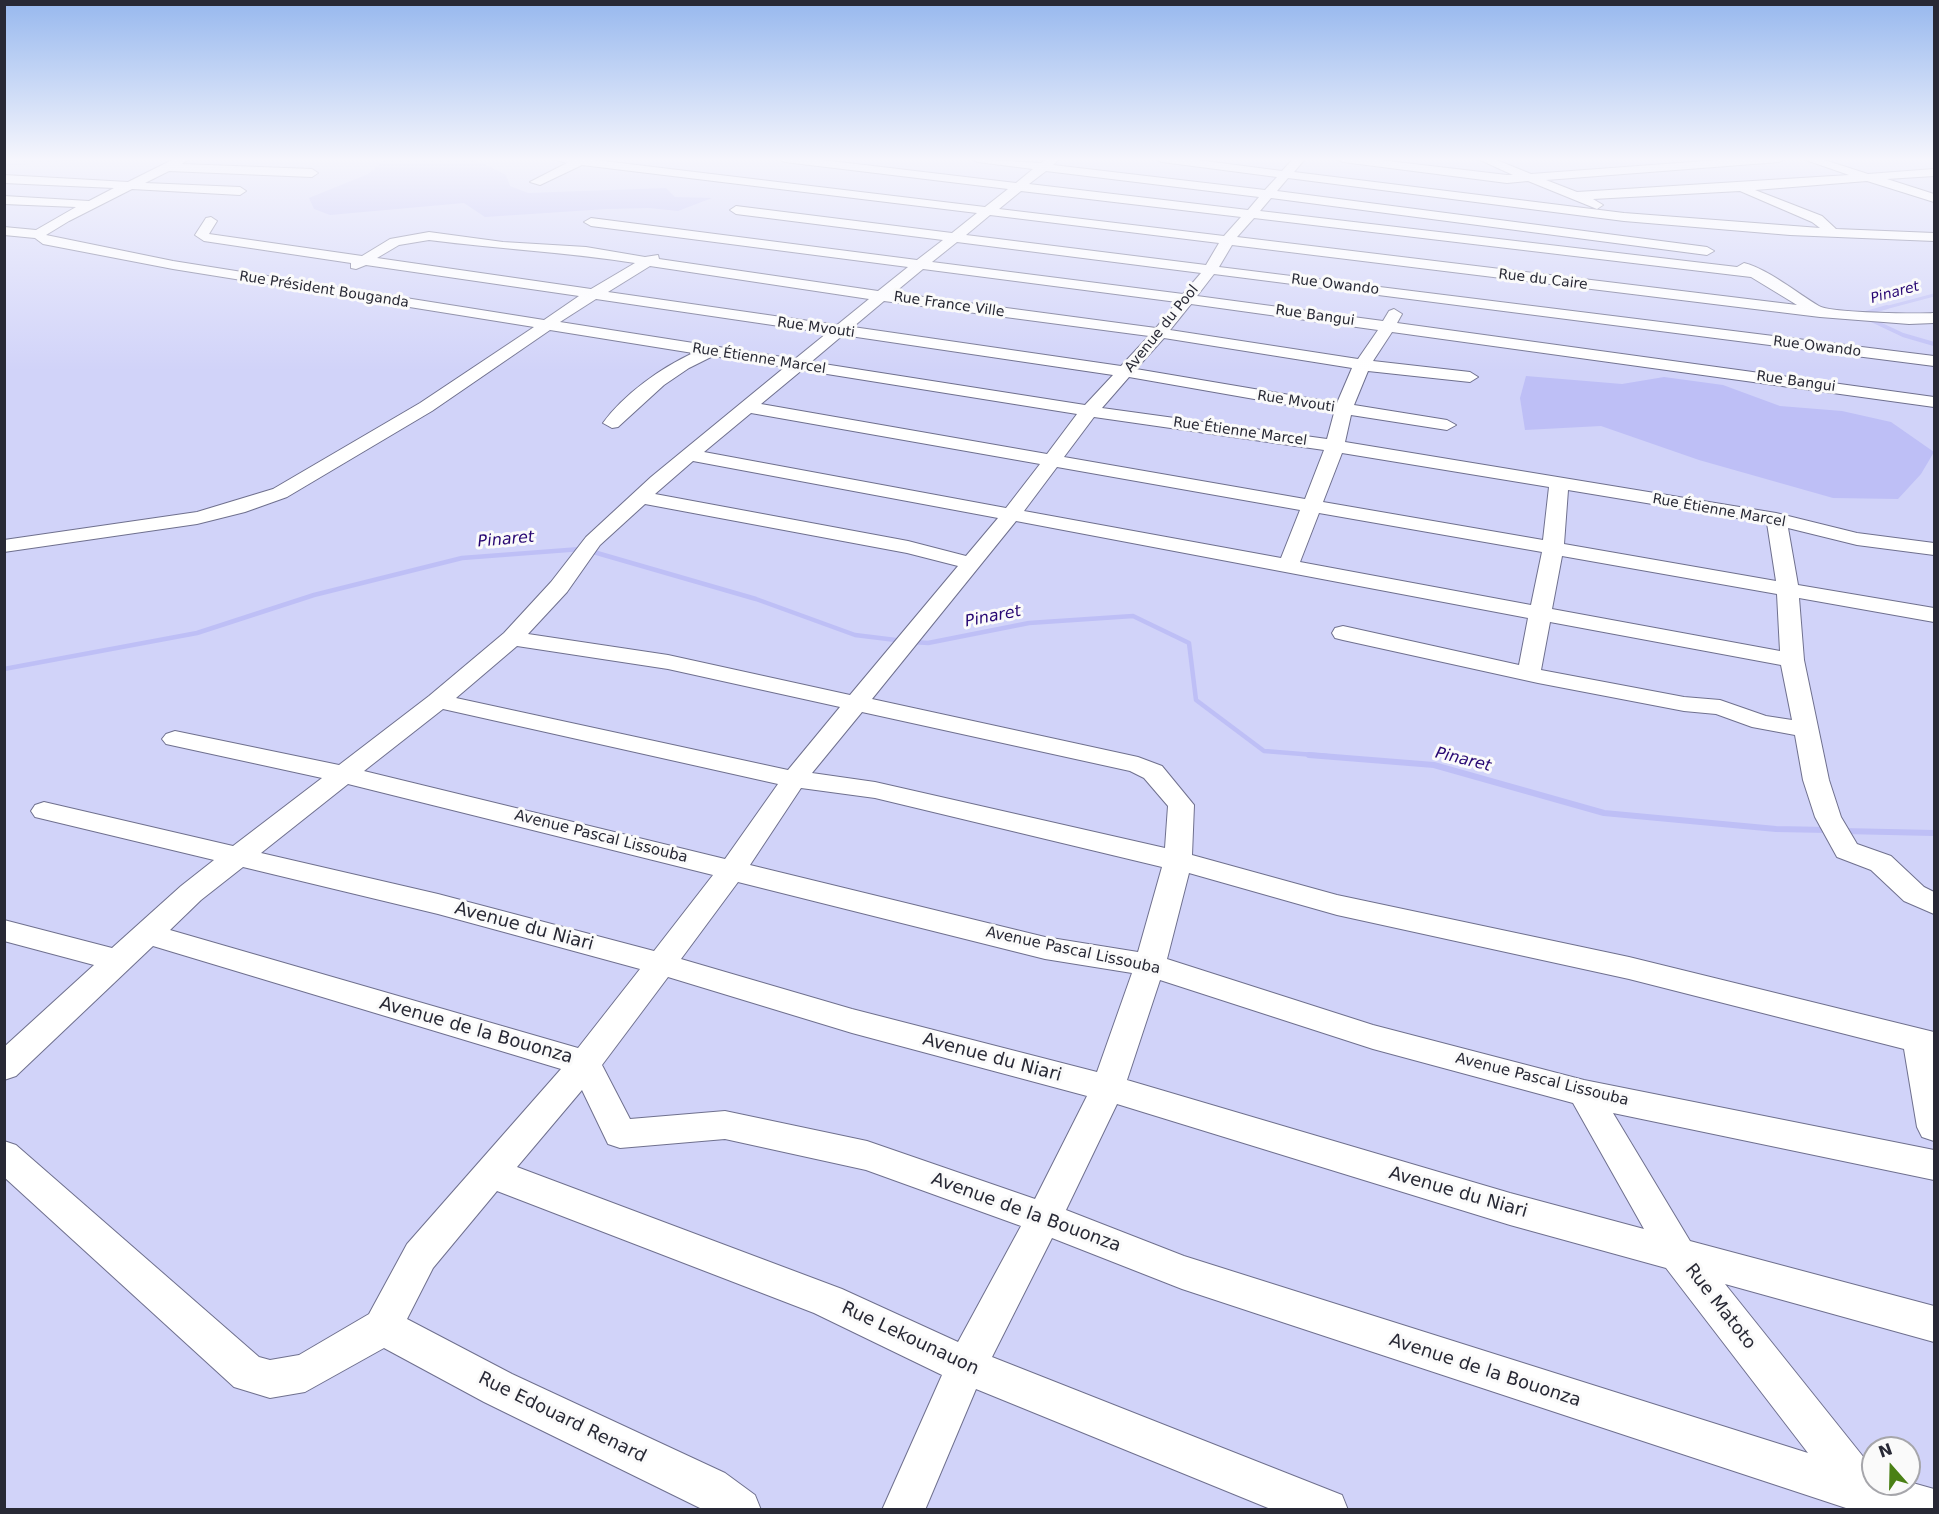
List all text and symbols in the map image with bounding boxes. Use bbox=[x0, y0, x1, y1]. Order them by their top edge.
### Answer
street label: Rue du Caire bbox=[1498, 266, 1588, 294]
street label: Rue Président Bouganda bbox=[238, 268, 410, 312]
street label: Rue Owando bbox=[1290, 271, 1380, 299]
water label: Pinaret bbox=[1869, 278, 1921, 308]
street label: Avenue du Pool bbox=[1122, 282, 1202, 376]
street label: Rue France Ville bbox=[893, 289, 1005, 321]
street label: Rue Bangui bbox=[1274, 302, 1356, 330]
street label: Rue Mvouti bbox=[776, 314, 856, 342]
street label: Rue Owando bbox=[1772, 333, 1862, 361]
street label: Rue Étienne Marcel bbox=[691, 340, 827, 378]
street label: Rue Bangui bbox=[1755, 368, 1837, 396]
street label: Rue Mvouti bbox=[1256, 388, 1336, 416]
street label: Rue Étienne Marcel bbox=[1172, 414, 1308, 450]
street label: Rue Étienne Marcel bbox=[1651, 491, 1787, 531]
water label: Pinaret bbox=[477, 528, 535, 552]
water label: Pinaret bbox=[963, 602, 1023, 632]
water label: Pinaret bbox=[1433, 744, 1493, 776]
street label: Avenue Pascal Lissouba bbox=[513, 807, 689, 867]
street label: Avenue du Niari bbox=[452, 898, 596, 956]
street label: Avenue Pascal Lissouba bbox=[984, 924, 1162, 978]
street label: Avenue de la Bouonza bbox=[377, 993, 575, 1069]
street label: Avenue du Niari bbox=[920, 1029, 1064, 1087]
street label: Avenue Pascal Lissouba bbox=[1454, 1050, 1630, 1110]
street label: Avenue du Niari bbox=[1386, 1163, 1530, 1223]
street label: Avenue de la Bouonza bbox=[928, 1169, 1124, 1257]
street label: Rue Matoto bbox=[1680, 1260, 1760, 1354]
street label: Rue Lekounauon bbox=[838, 1298, 982, 1380]
street label: Avenue de la Bouonza bbox=[1386, 1330, 1584, 1412]
street label: Rue Edouard Renard bbox=[475, 1368, 649, 1468]
north arrow bbox=[1861, 1436, 1921, 1496]
text: N bbox=[1876, 1439, 1895, 1462]

